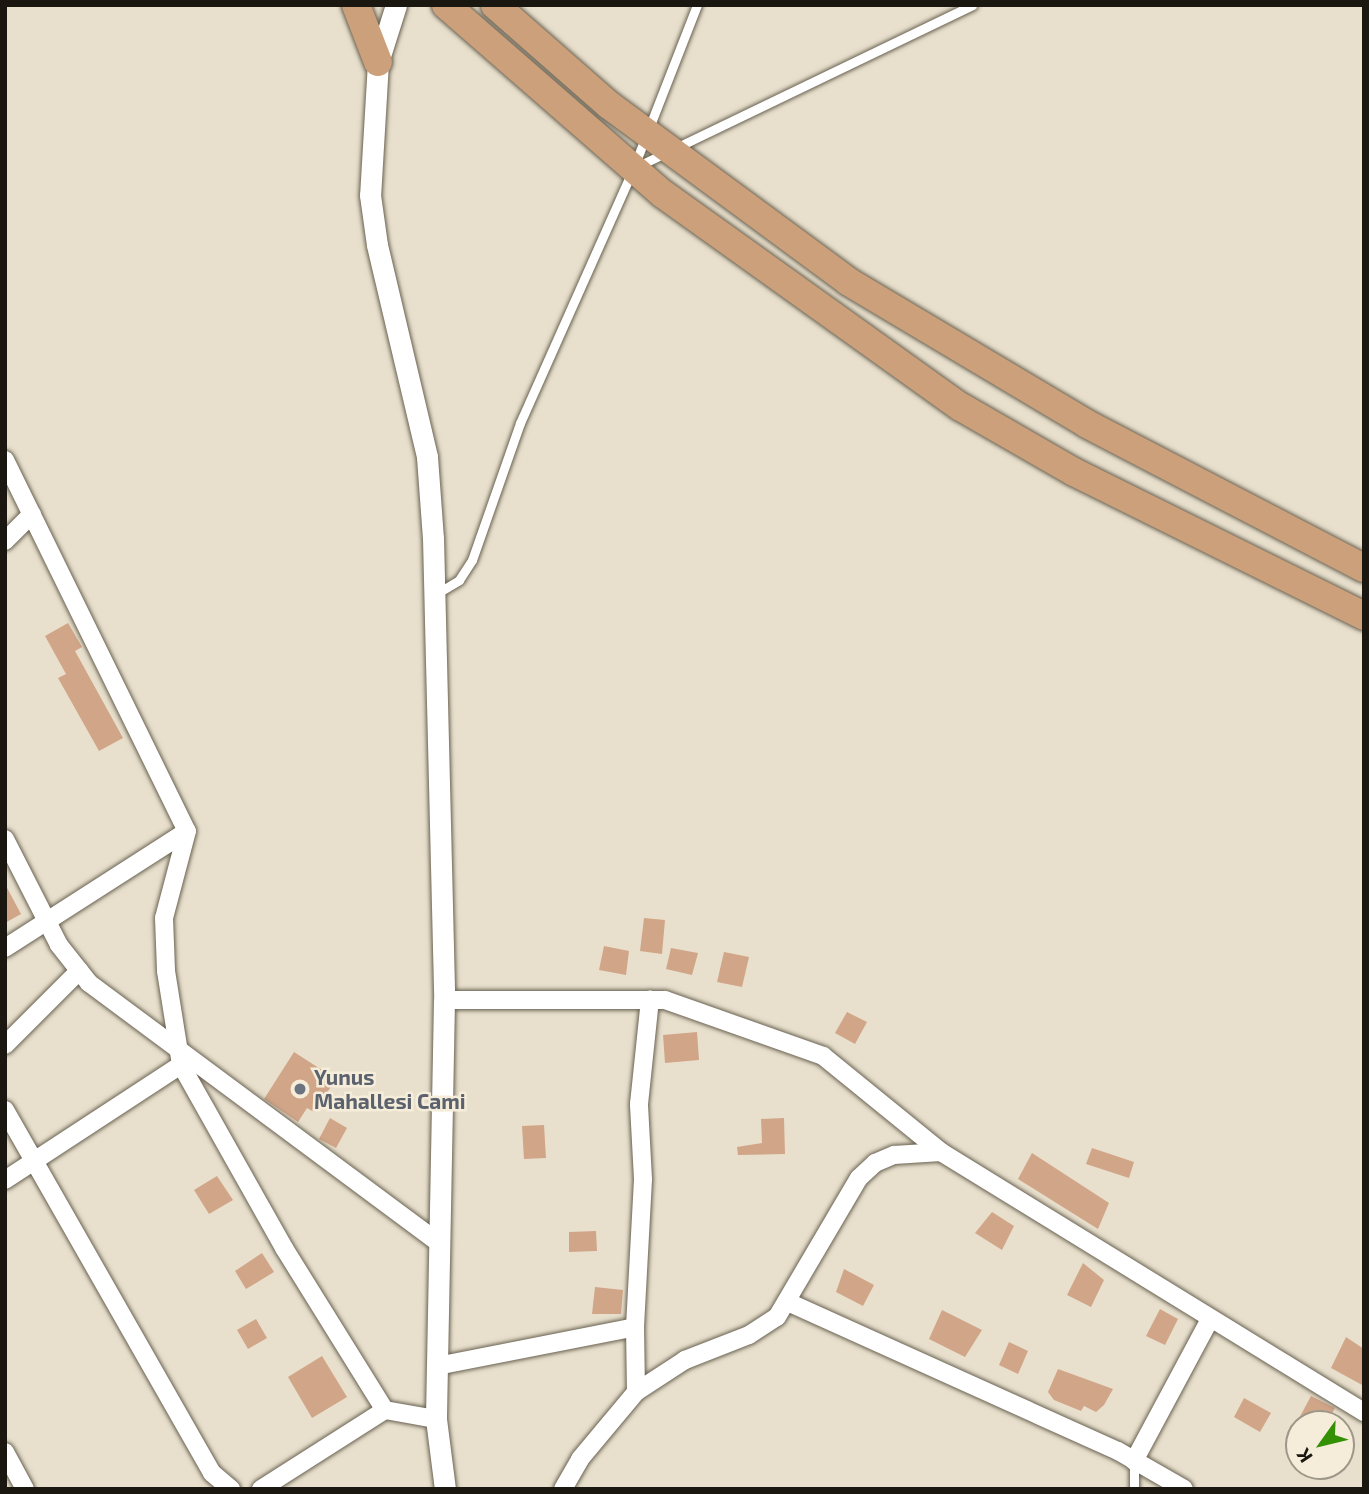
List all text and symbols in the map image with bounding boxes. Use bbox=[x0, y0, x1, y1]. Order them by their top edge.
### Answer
place label: Yunus Mahallesi Cami bbox=[314, 1064, 465, 1114]
marker: Yunus Mahallesi Cami bbox=[292, 1081, 308, 1097]
north arrow bbox=[1285, 1410, 1355, 1480]
text: K bbox=[1291, 1444, 1317, 1467]

